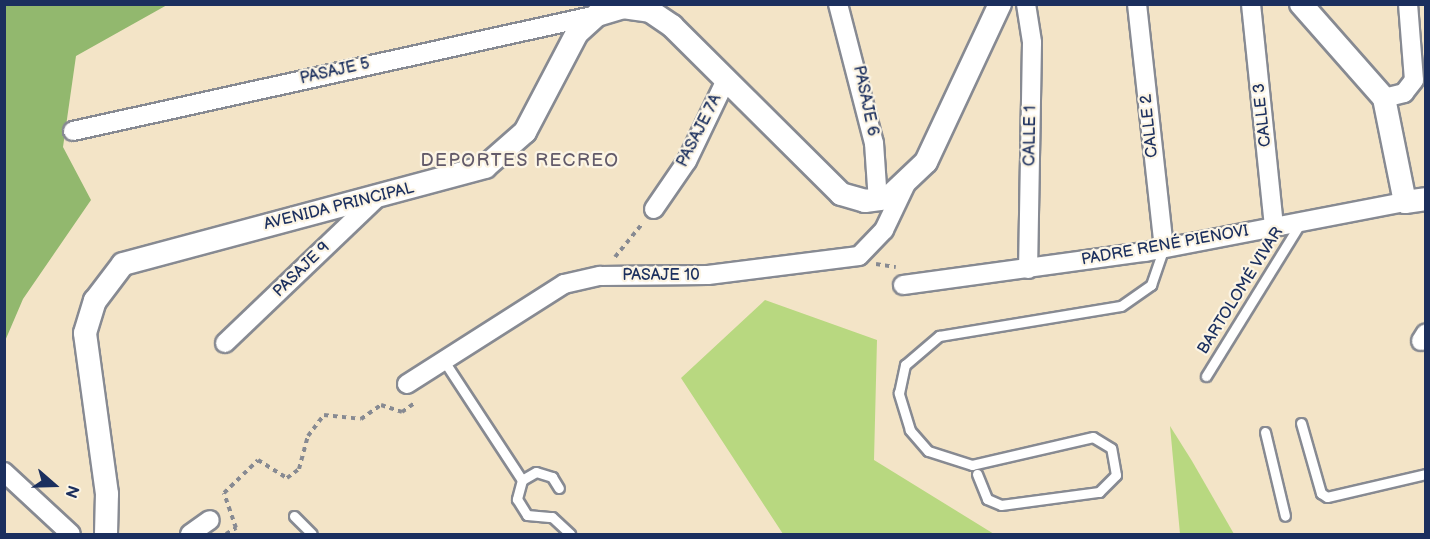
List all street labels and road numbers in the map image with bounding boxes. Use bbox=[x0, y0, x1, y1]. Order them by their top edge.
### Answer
street label: PASAJE 5 bbox=[298, 55, 372, 89]
street label: PASAJE 6 bbox=[848, 64, 882, 138]
street label: CALLE 3 bbox=[1250, 82, 1276, 148]
street label: PASAJE 7A bbox=[673, 91, 727, 171]
street label: CALLE 2 bbox=[1137, 93, 1163, 159]
street label: CALLE 1 bbox=[1021, 106, 1041, 166]
street label: AVENIDA PRINCIPAL bbox=[262, 179, 416, 235]
street label: PADRE RENÉ PIENOVI bbox=[1080, 222, 1250, 270]
street label: BARTOLOMÉ VIVAR bbox=[1194, 224, 1288, 358]
street label: PASAJE 9 bbox=[270, 238, 334, 302]
street label: PASAJE 10 bbox=[622, 266, 700, 286]

